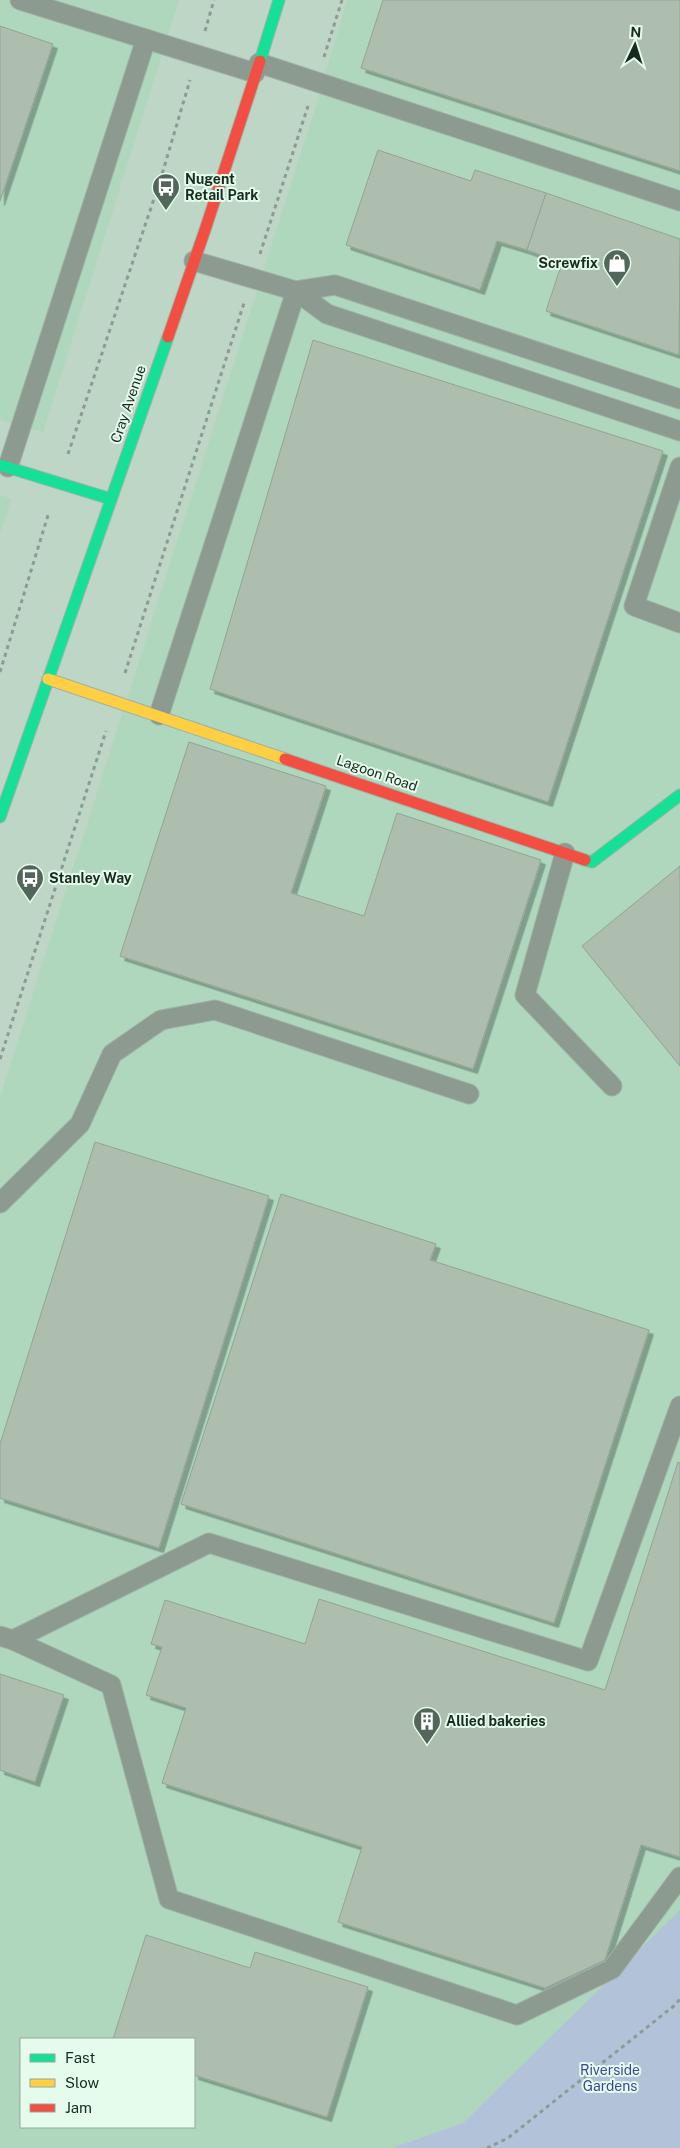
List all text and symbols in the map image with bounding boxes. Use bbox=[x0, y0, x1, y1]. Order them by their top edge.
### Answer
north arrow bbox=[610, 20, 660, 70]
text: N bbox=[630, 24, 642, 40]
place label: Nugent Retail Park bbox=[185, 171, 258, 203]
bus stop icon: Nugent Retail Park bbox=[151, 172, 181, 211]
shop icon: Screwfix bbox=[602, 248, 632, 287]
place label: Screwfix bbox=[538, 255, 598, 271]
street label: Cray Avenue bbox=[107, 363, 149, 445]
street label: Lagoon Road bbox=[334, 752, 420, 794]
bus stop icon: Stanley Way bbox=[15, 863, 45, 902]
place label: Stanley Way bbox=[49, 870, 132, 886]
building icon: Allied bakeries bbox=[412, 1706, 442, 1745]
place label: Allied bakeries bbox=[446, 1713, 546, 1729]
legend bbox=[20, 2038, 195, 2128]
text: Fast bbox=[65, 2049, 95, 2066]
park label: Riverside Gardens bbox=[580, 2062, 640, 2094]
text: Slow bbox=[65, 2074, 100, 2091]
text: Jam bbox=[65, 2099, 92, 2116]

